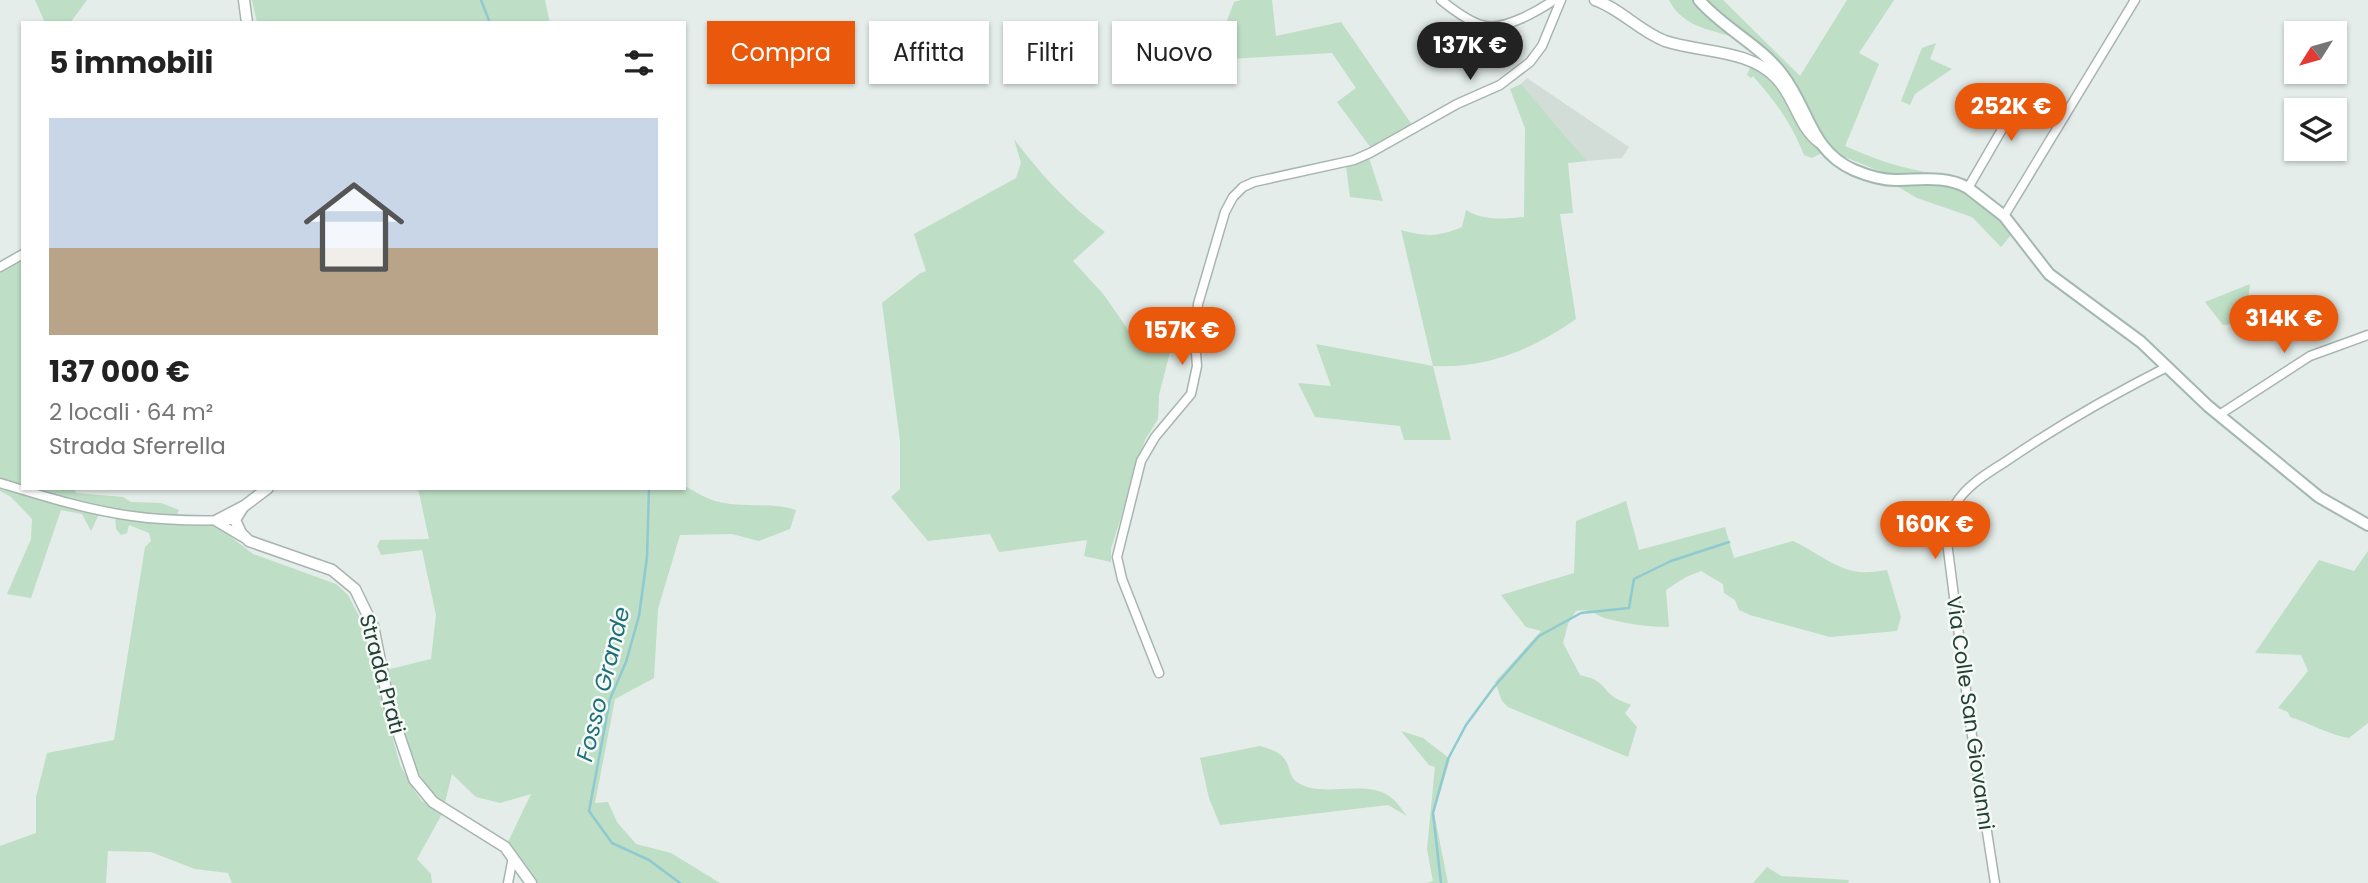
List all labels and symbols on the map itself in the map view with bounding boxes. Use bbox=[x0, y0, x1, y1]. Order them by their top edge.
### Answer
north arrow bbox=[2284, 21, 2347, 84]
pin: 137K € bbox=[1413, 22, 1527, 82]
pin: 252K € bbox=[1954, 83, 2068, 143]
pin: 314K € bbox=[2227, 296, 2341, 355]
pin: 157K € bbox=[1125, 308, 1239, 367]
pin: 160K € bbox=[1878, 502, 1992, 561]
street label: Via Colle San Giovanni bbox=[1940, 594, 2001, 832]
water label: Fosso Grande bbox=[568, 603, 638, 765]
street label: Strada Prati bbox=[353, 611, 412, 737]

